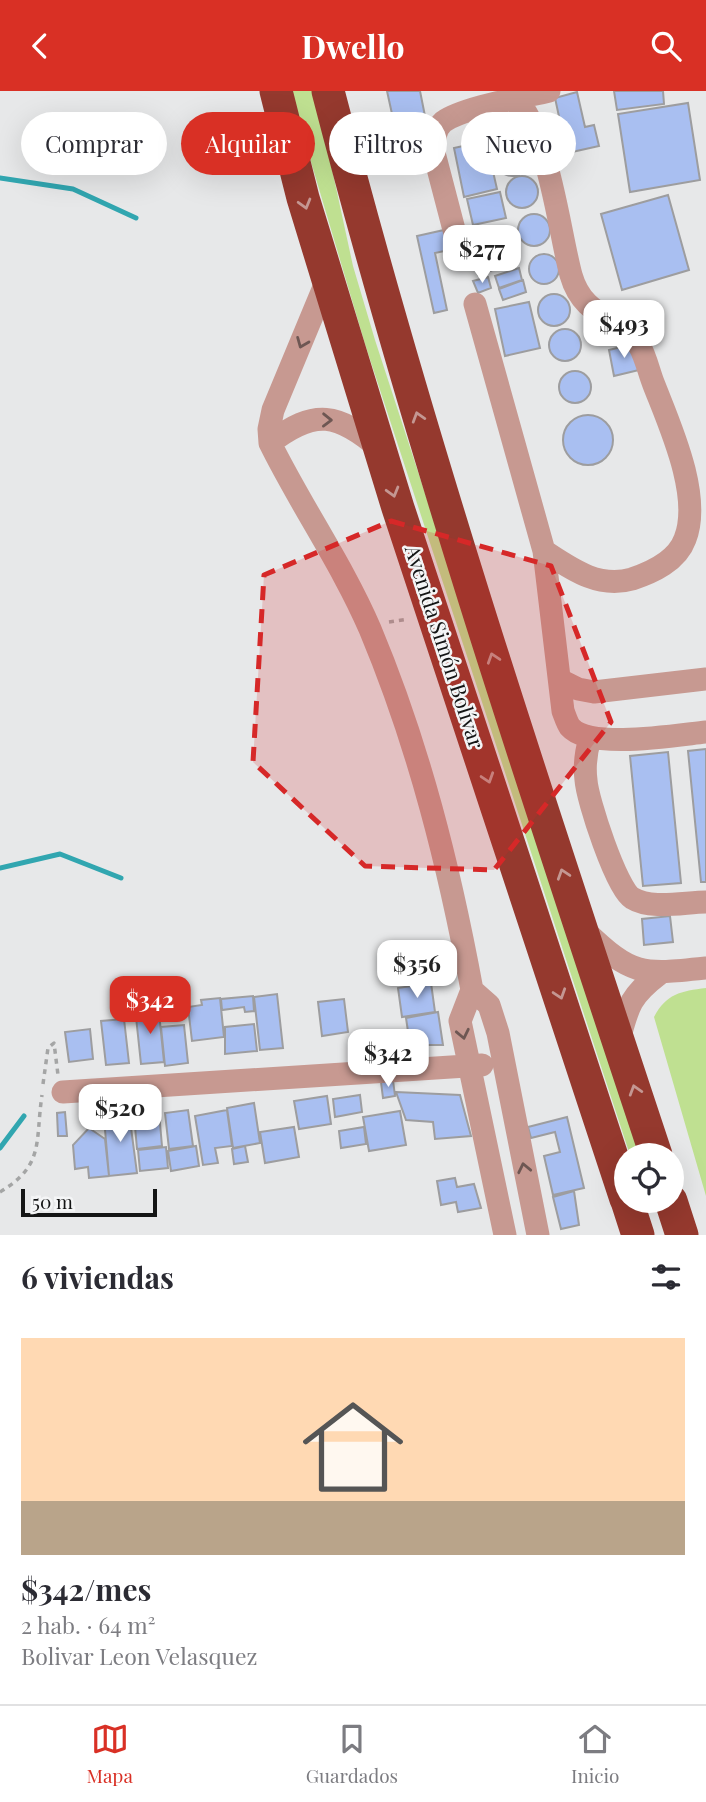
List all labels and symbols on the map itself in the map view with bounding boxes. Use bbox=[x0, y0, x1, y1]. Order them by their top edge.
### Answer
one-way arrow bbox=[297, 198, 311, 210]
pin: $277 bbox=[441, 225, 523, 285]
pin: $493 bbox=[583, 301, 665, 360]
one-way arrow bbox=[297, 337, 311, 349]
one-way arrow bbox=[322, 412, 333, 428]
one-way arrow bbox=[412, 412, 427, 424]
one-way arrow bbox=[385, 486, 400, 498]
street label: Avenida Simón Bolívar bbox=[399, 540, 492, 752]
one-way arrow bbox=[487, 652, 501, 665]
one-way arrow bbox=[480, 771, 494, 784]
one-way arrow bbox=[557, 869, 571, 881]
pin: $356 bbox=[376, 941, 458, 1000]
pin: $342 bbox=[109, 977, 191, 1036]
one-way arrow bbox=[552, 987, 566, 999]
one-way arrow bbox=[454, 1028, 469, 1040]
pin: $342 bbox=[347, 1030, 429, 1089]
pin: $520 bbox=[79, 1084, 161, 1144]
one-way arrow bbox=[628, 1084, 643, 1096]
one-way arrow bbox=[518, 1162, 533, 1174]
scale bar bbox=[21, 1186, 158, 1218]

